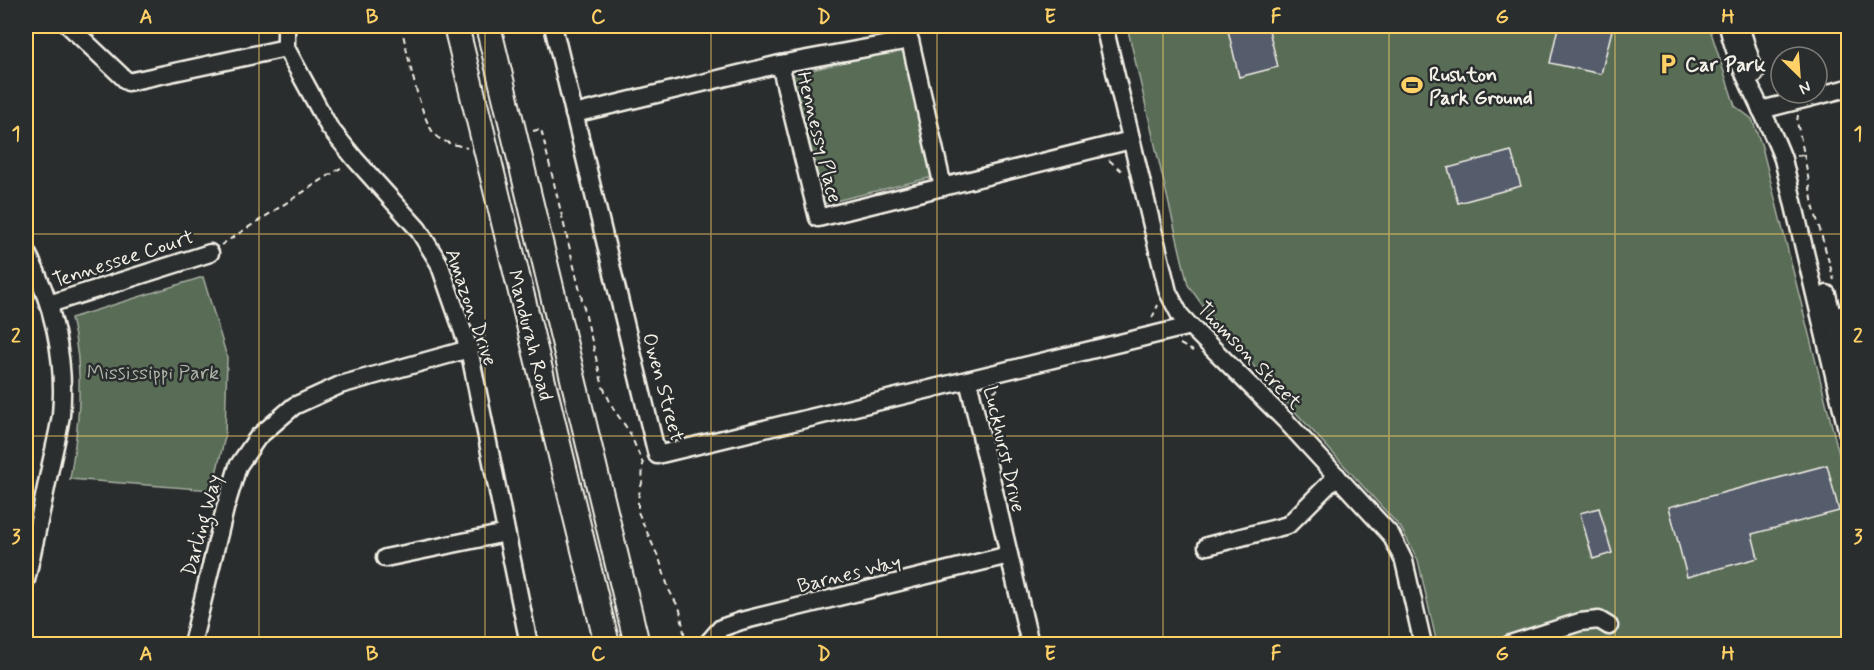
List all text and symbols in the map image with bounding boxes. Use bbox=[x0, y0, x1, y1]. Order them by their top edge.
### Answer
text: A bbox=[139, 4, 153, 31]
text: B bbox=[366, 4, 379, 31]
text: C bbox=[591, 4, 606, 31]
text: D bbox=[817, 4, 831, 31]
text: E bbox=[1044, 4, 1056, 31]
text: F bbox=[1271, 4, 1282, 31]
text: G bbox=[1495, 4, 1509, 31]
text: H bbox=[1721, 4, 1735, 31]
north arrow bbox=[1769, 45, 1829, 105]
parking icon: Car Park bbox=[1656, 52, 1680, 76]
place label: Car Park bbox=[1685, 52, 1766, 79]
place label: Rushton Park Ground bbox=[1429, 62, 1533, 112]
street label: Hennessy Place bbox=[789, 69, 848, 206]
sports icon: Rushton Park Ground bbox=[1400, 73, 1424, 97]
text: N bbox=[1795, 75, 1814, 99]
text: 1 bbox=[12, 121, 20, 148]
text: 1 bbox=[1854, 121, 1862, 148]
street label: Tennessee Court bbox=[49, 224, 198, 295]
street label: Amazon Drive bbox=[438, 245, 503, 370]
street label: Mandurah Road bbox=[500, 267, 559, 404]
street label: Thomson Street bbox=[1190, 296, 1308, 416]
text: 2 bbox=[11, 323, 21, 350]
text: 2 bbox=[1853, 323, 1863, 350]
street label: Owen Street bbox=[635, 330, 690, 445]
park label: Mississippi Park bbox=[87, 360, 219, 387]
street label: Luckhurst Drive bbox=[976, 384, 1031, 515]
street label: Darling Way bbox=[176, 471, 231, 580]
text: 3 bbox=[11, 524, 21, 551]
text: 3 bbox=[1853, 524, 1863, 551]
street label: Barnes Way bbox=[795, 549, 904, 600]
text: A bbox=[139, 641, 153, 668]
text: B bbox=[366, 641, 379, 668]
text: C bbox=[591, 641, 606, 668]
text: D bbox=[817, 641, 831, 668]
text: E bbox=[1044, 641, 1056, 668]
text: F bbox=[1271, 641, 1282, 668]
text: G bbox=[1495, 641, 1509, 668]
text: H bbox=[1721, 641, 1735, 668]

